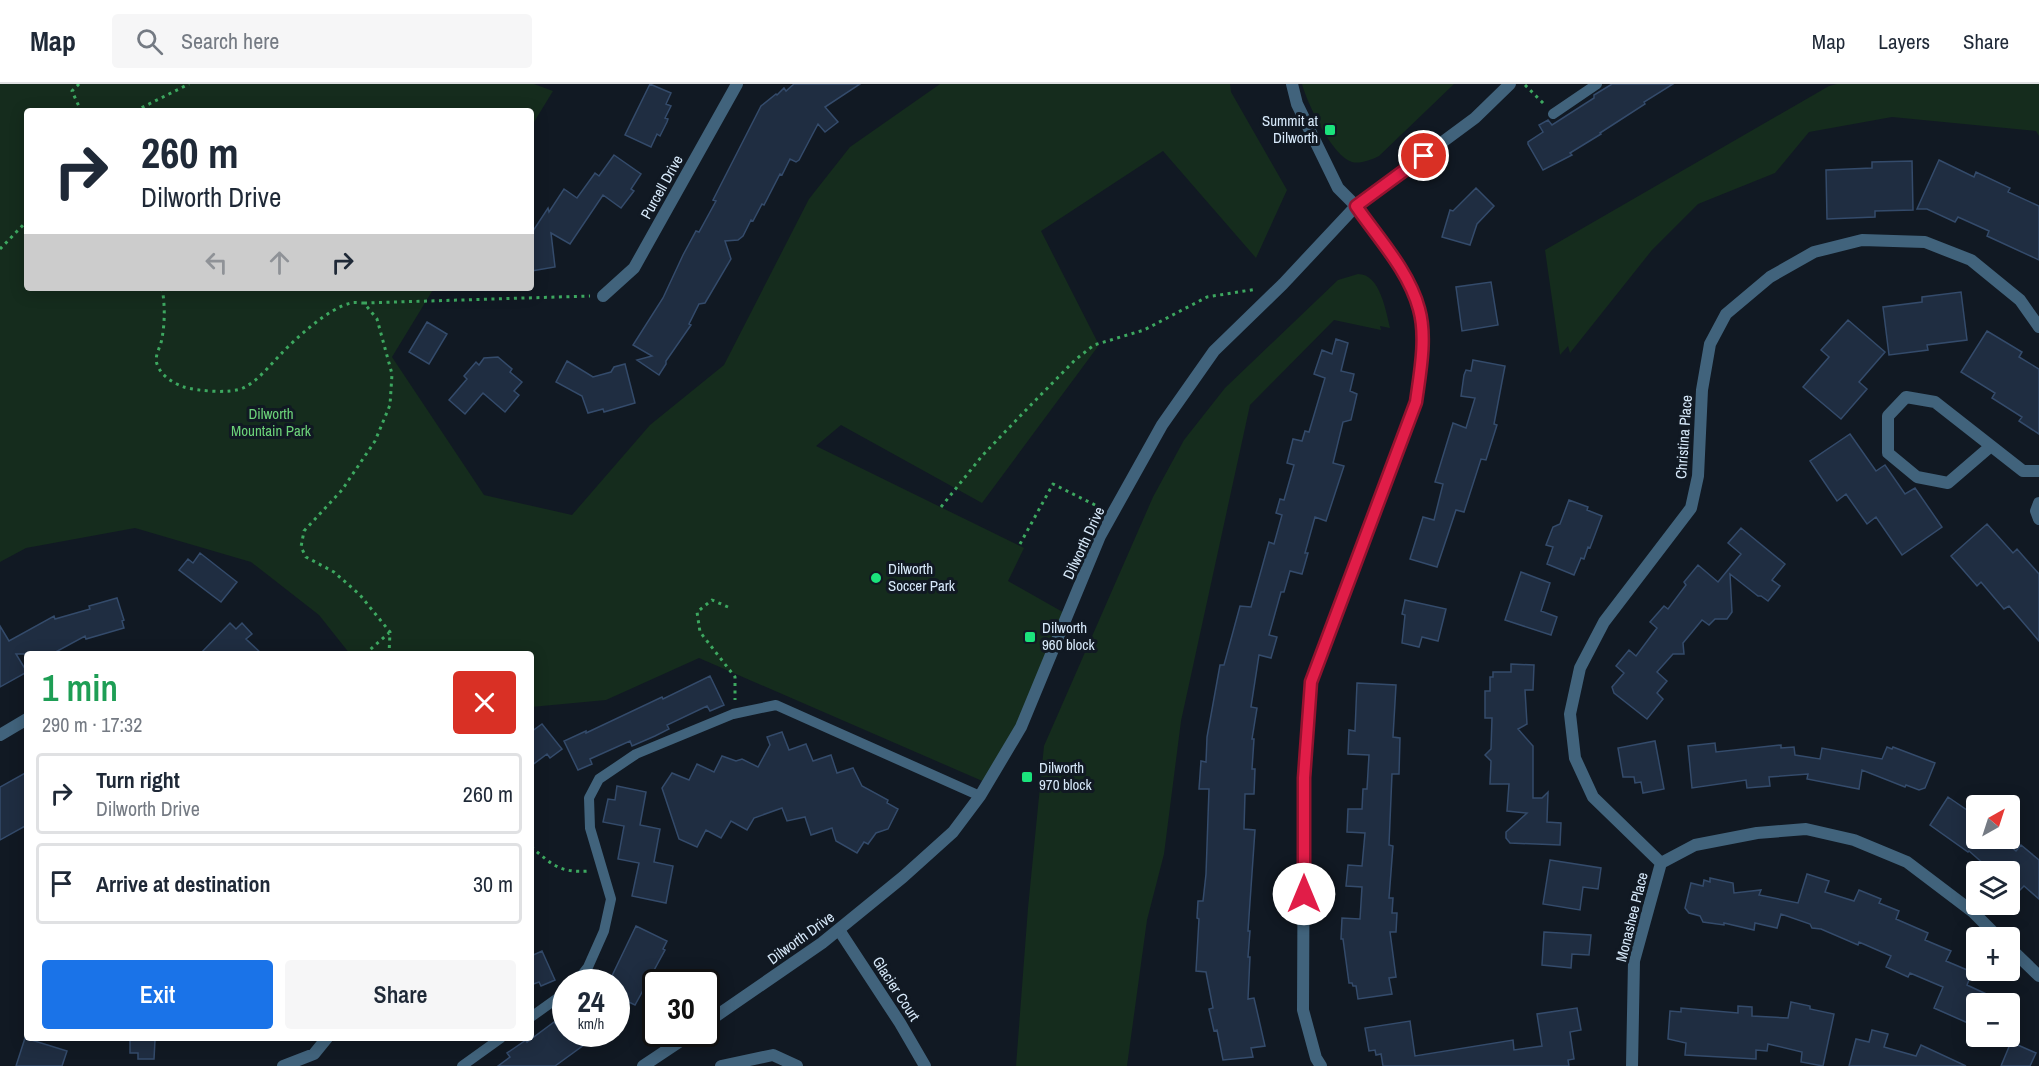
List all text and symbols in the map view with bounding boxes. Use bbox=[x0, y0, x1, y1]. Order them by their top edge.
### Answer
search box bbox=[112, 14, 532, 68]
text: Map bbox=[30, 22, 76, 60]
icon: search bbox=[133, 25, 166, 58]
text: Search here bbox=[181, 26, 279, 56]
text: Map bbox=[1812, 27, 1845, 56]
text: Layers bbox=[1878, 27, 1930, 56]
text: Share bbox=[1963, 27, 2009, 56]
place label: Summit at Dilworth bbox=[1262, 110, 1319, 148]
marker: Summit at Dilworth bbox=[1323, 123, 1337, 137]
text: 260 m bbox=[141, 125, 239, 181]
pin bbox=[1398, 130, 1449, 181]
icon: right bbox=[42, 132, 120, 210]
icon: arrive bbox=[1407, 139, 1440, 172]
street label: Purcell Drive bbox=[635, 151, 688, 223]
text: Dilworth Drive bbox=[141, 179, 281, 215]
icon: left bbox=[200, 246, 233, 279]
icon: ahead bbox=[263, 246, 296, 279]
icon: right bbox=[326, 246, 359, 279]
street label: Christina Place bbox=[1670, 394, 1697, 480]
park label: Dilworth Mountain Park bbox=[231, 403, 312, 441]
street label: Dilworth Drive bbox=[1058, 503, 1110, 583]
place label: Dilworth Soccer Park bbox=[888, 558, 956, 596]
marker: Dilworth Soccer Park bbox=[869, 571, 883, 585]
place label: Dilworth 960 block bbox=[1042, 617, 1096, 655]
marker: Dilworth 960 block bbox=[1023, 630, 1037, 644]
text: 1 min bbox=[42, 664, 118, 712]
button: close bbox=[453, 671, 516, 734]
text: 290 m · 17:32 bbox=[42, 711, 142, 738]
place label: Dilworth 970 block bbox=[1039, 757, 1093, 795]
text: Turn right bbox=[96, 765, 180, 795]
marker: Dilworth 970 block bbox=[1020, 770, 1034, 784]
icon: right bbox=[45, 777, 78, 810]
text: 260 m bbox=[463, 779, 513, 809]
text: Dilworth Drive bbox=[96, 795, 200, 822]
north arrow bbox=[1966, 795, 2020, 849]
map controls bbox=[1966, 795, 2020, 1047]
button: layers bbox=[1966, 861, 2020, 915]
position arrow bbox=[1272, 862, 1336, 926]
icon: arrive bbox=[45, 867, 78, 900]
text: Arrive at destination bbox=[96, 869, 270, 899]
text: 30 m bbox=[473, 869, 513, 899]
street label: Monashee Place bbox=[1610, 870, 1653, 964]
street label: Dilworth Drive bbox=[763, 906, 839, 969]
button: + bbox=[1966, 927, 2020, 981]
street label: Glacier Court bbox=[868, 952, 925, 1026]
button: Exit bbox=[42, 960, 273, 1029]
button: Share bbox=[285, 960, 516, 1029]
speed limit sign: 30 bbox=[642, 969, 720, 1047]
text: 24 bbox=[577, 981, 605, 1021]
button: − bbox=[1966, 993, 2020, 1047]
text: km/h bbox=[578, 1013, 604, 1034]

